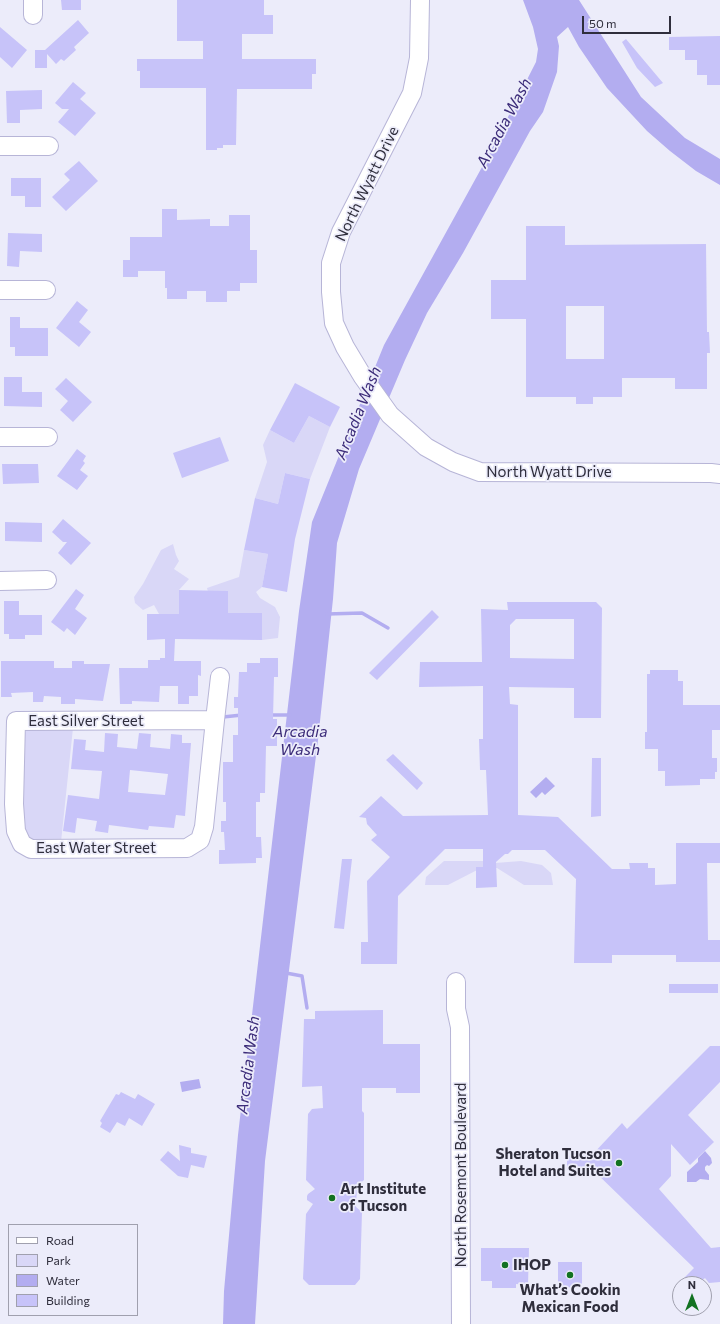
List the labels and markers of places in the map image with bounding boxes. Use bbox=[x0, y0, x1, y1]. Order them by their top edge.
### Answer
place label: Sheraton Tucson Hotel and Suites bbox=[495, 1145, 611, 1180]
marker: Sheraton Tucson Hotel and Suites bbox=[614, 1158, 624, 1168]
place label: Art Institute of Tucson bbox=[340, 1180, 426, 1215]
marker: Art Institute of Tucson bbox=[327, 1193, 337, 1203]
place label: IHOP bbox=[513, 1256, 551, 1274]
marker: IHOP bbox=[500, 1260, 510, 1270]
marker: What’s Cookin Mexican Food bbox=[565, 1270, 575, 1280]
place label: What’s Cookin Mexican Food bbox=[520, 1281, 620, 1316]

